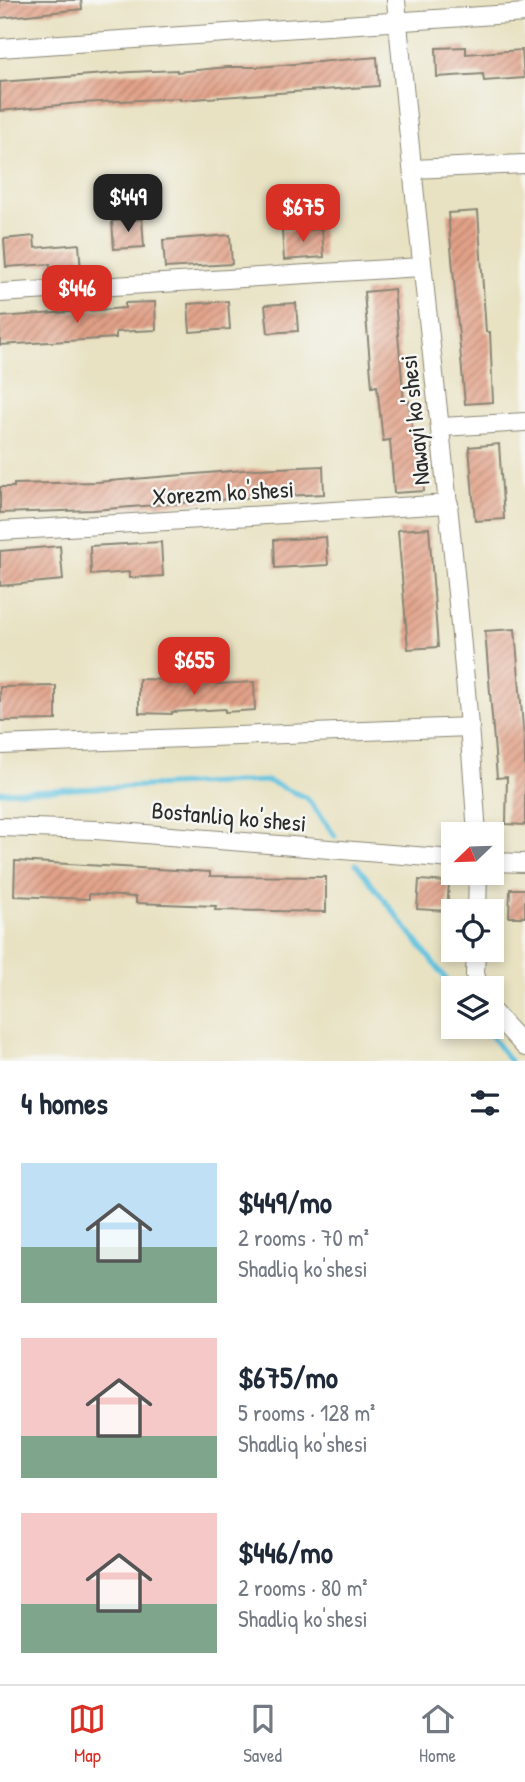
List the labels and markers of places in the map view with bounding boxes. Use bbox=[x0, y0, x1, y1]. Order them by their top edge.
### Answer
pin: $449 bbox=[87, 174, 169, 234]
pin: $675 bbox=[262, 184, 344, 244]
pin: $446 bbox=[36, 266, 118, 325]
pin: $655 bbox=[153, 638, 235, 697]

